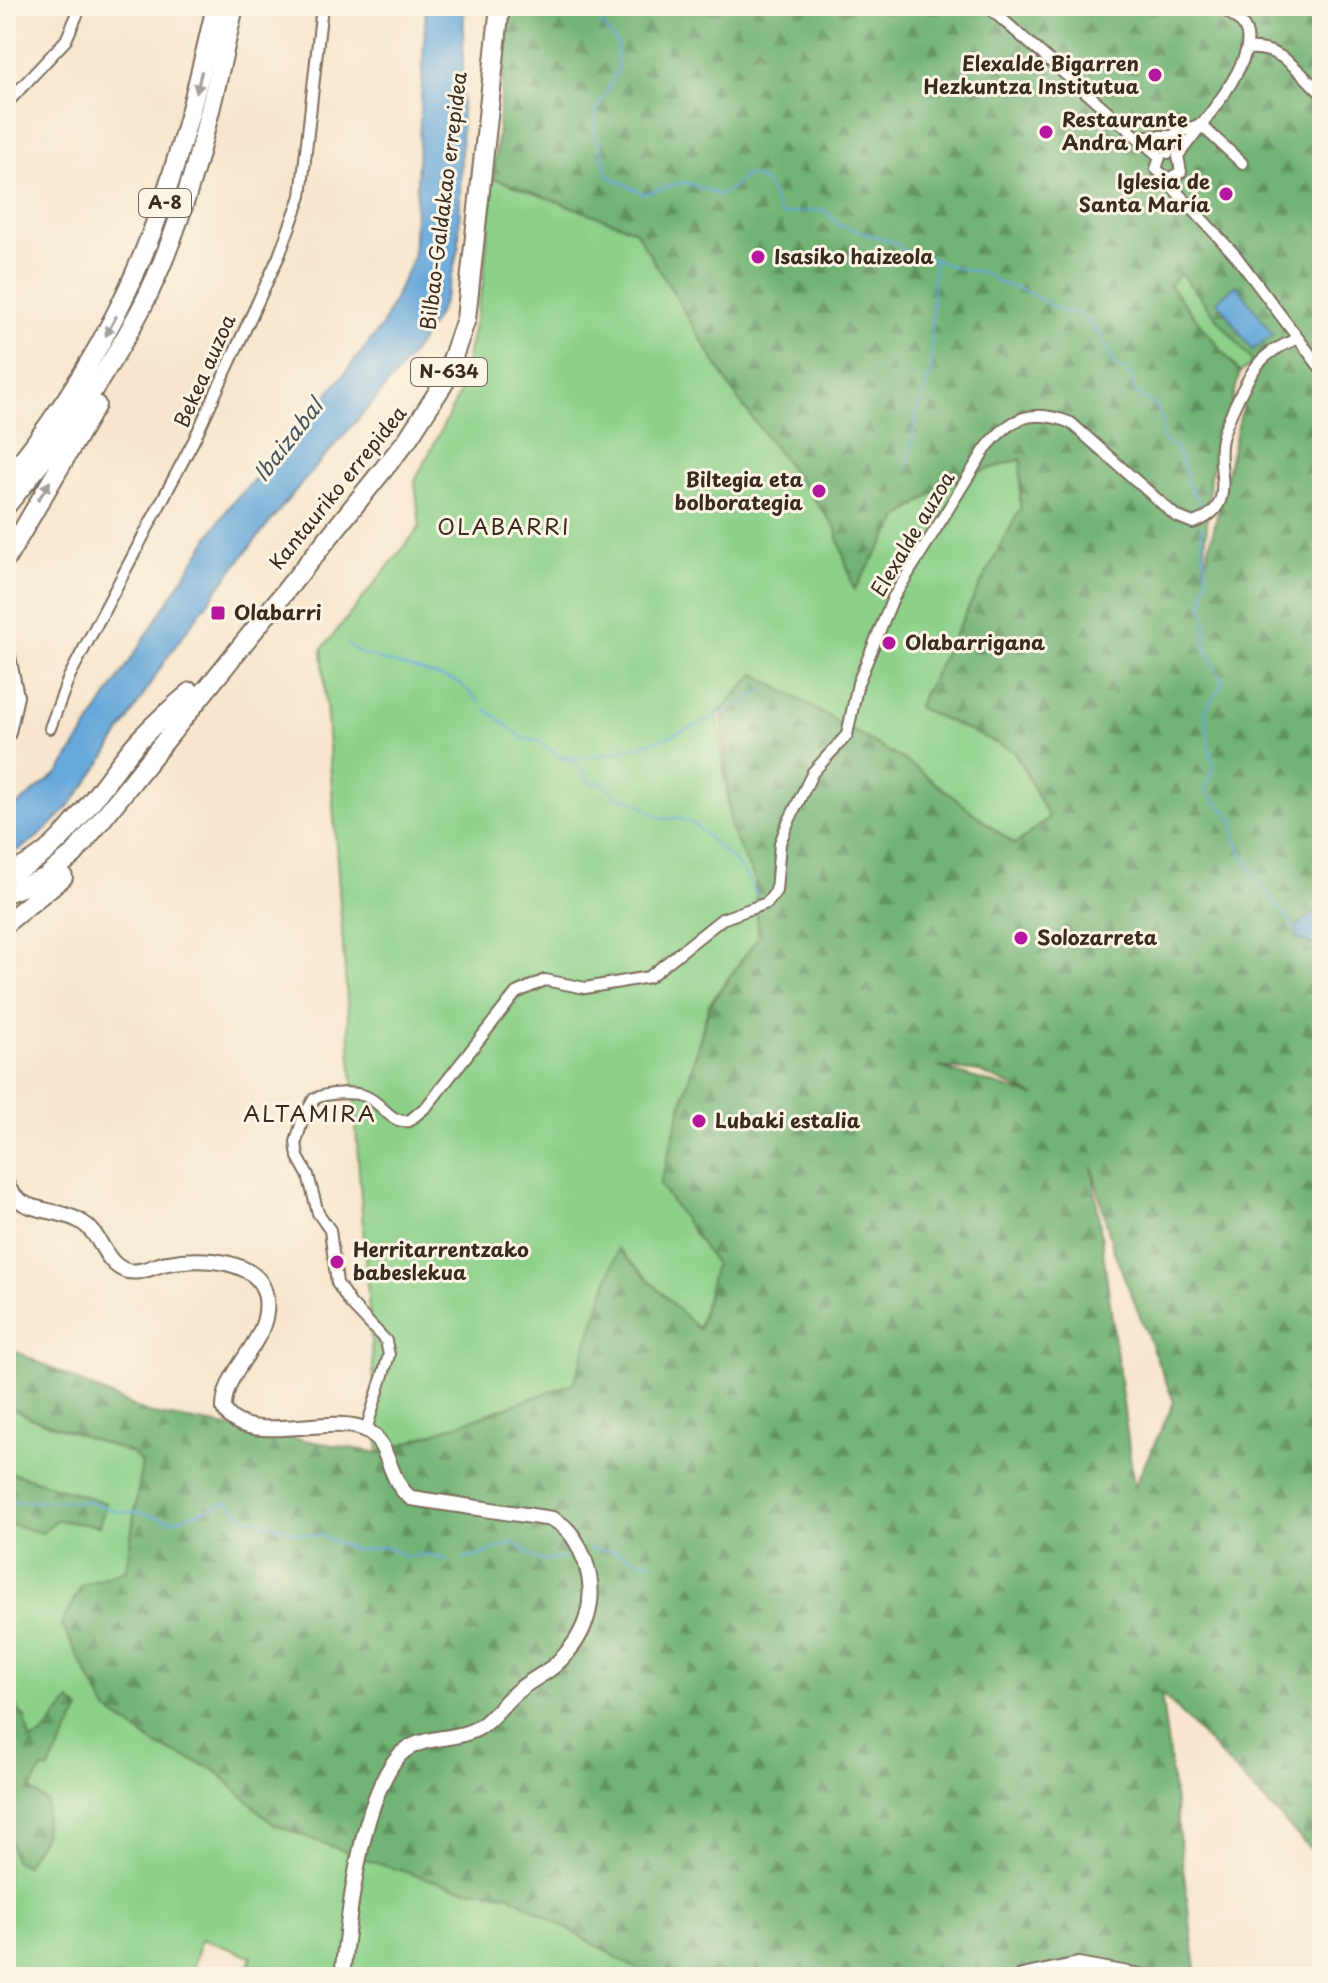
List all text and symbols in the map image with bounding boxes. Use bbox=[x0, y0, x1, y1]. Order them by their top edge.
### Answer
place label: Elexalde Bigarren Hezkuntza Institutua bbox=[924, 48, 1139, 101]
marker: Elexalde Bigarren Hezkuntza Institutua bbox=[1146, 66, 1164, 84]
one-way arrow bbox=[192, 70, 205, 95]
street label: Bilbao-Galdakao errepidea bbox=[412, 70, 474, 332]
place label: Restaurante Andra Mari bbox=[1062, 104, 1188, 157]
marker: Restaurante Andra Mari bbox=[1037, 123, 1055, 141]
place label: Iglesia de Santa María bbox=[1079, 166, 1210, 219]
marker: Iglesia de Santa María bbox=[1217, 185, 1235, 203]
road number: A-8 bbox=[139, 189, 191, 217]
place label: Isasiko haizeola bbox=[774, 241, 934, 271]
marker: Isasiko haizeola bbox=[749, 248, 767, 266]
street label: Bekea auzoa bbox=[166, 309, 243, 432]
one-way arrow bbox=[104, 314, 118, 337]
road number: N-634 bbox=[411, 358, 487, 386]
water label: Ibaizabal bbox=[244, 388, 332, 488]
street label: Kantauriko errepidea bbox=[262, 399, 413, 576]
place label: Biltegia eta bolborategia bbox=[675, 464, 803, 517]
street label: Elexalde auzoa bbox=[863, 465, 962, 602]
one-way arrow bbox=[36, 481, 51, 502]
marker: Biltegia eta bolborategia bbox=[810, 482, 828, 500]
district label: OLABARRI bbox=[437, 509, 571, 542]
place label: Olabarri bbox=[234, 597, 322, 627]
marker: Olabarri bbox=[209, 604, 227, 622]
place label: Olabarrigana bbox=[905, 627, 1045, 657]
marker: Olabarrigana bbox=[880, 634, 898, 652]
place label: Solozarreta bbox=[1037, 922, 1158, 952]
marker: Solozarreta bbox=[1012, 929, 1030, 947]
district label: ALTAMIRA bbox=[243, 1096, 377, 1129]
place label: Lubaki estalia bbox=[715, 1105, 861, 1135]
marker: Lubaki estalia bbox=[690, 1112, 708, 1130]
place label: Herritarrentzako babeslekua bbox=[353, 1234, 529, 1287]
marker: Herritarrentzako babeslekua bbox=[328, 1253, 346, 1271]

